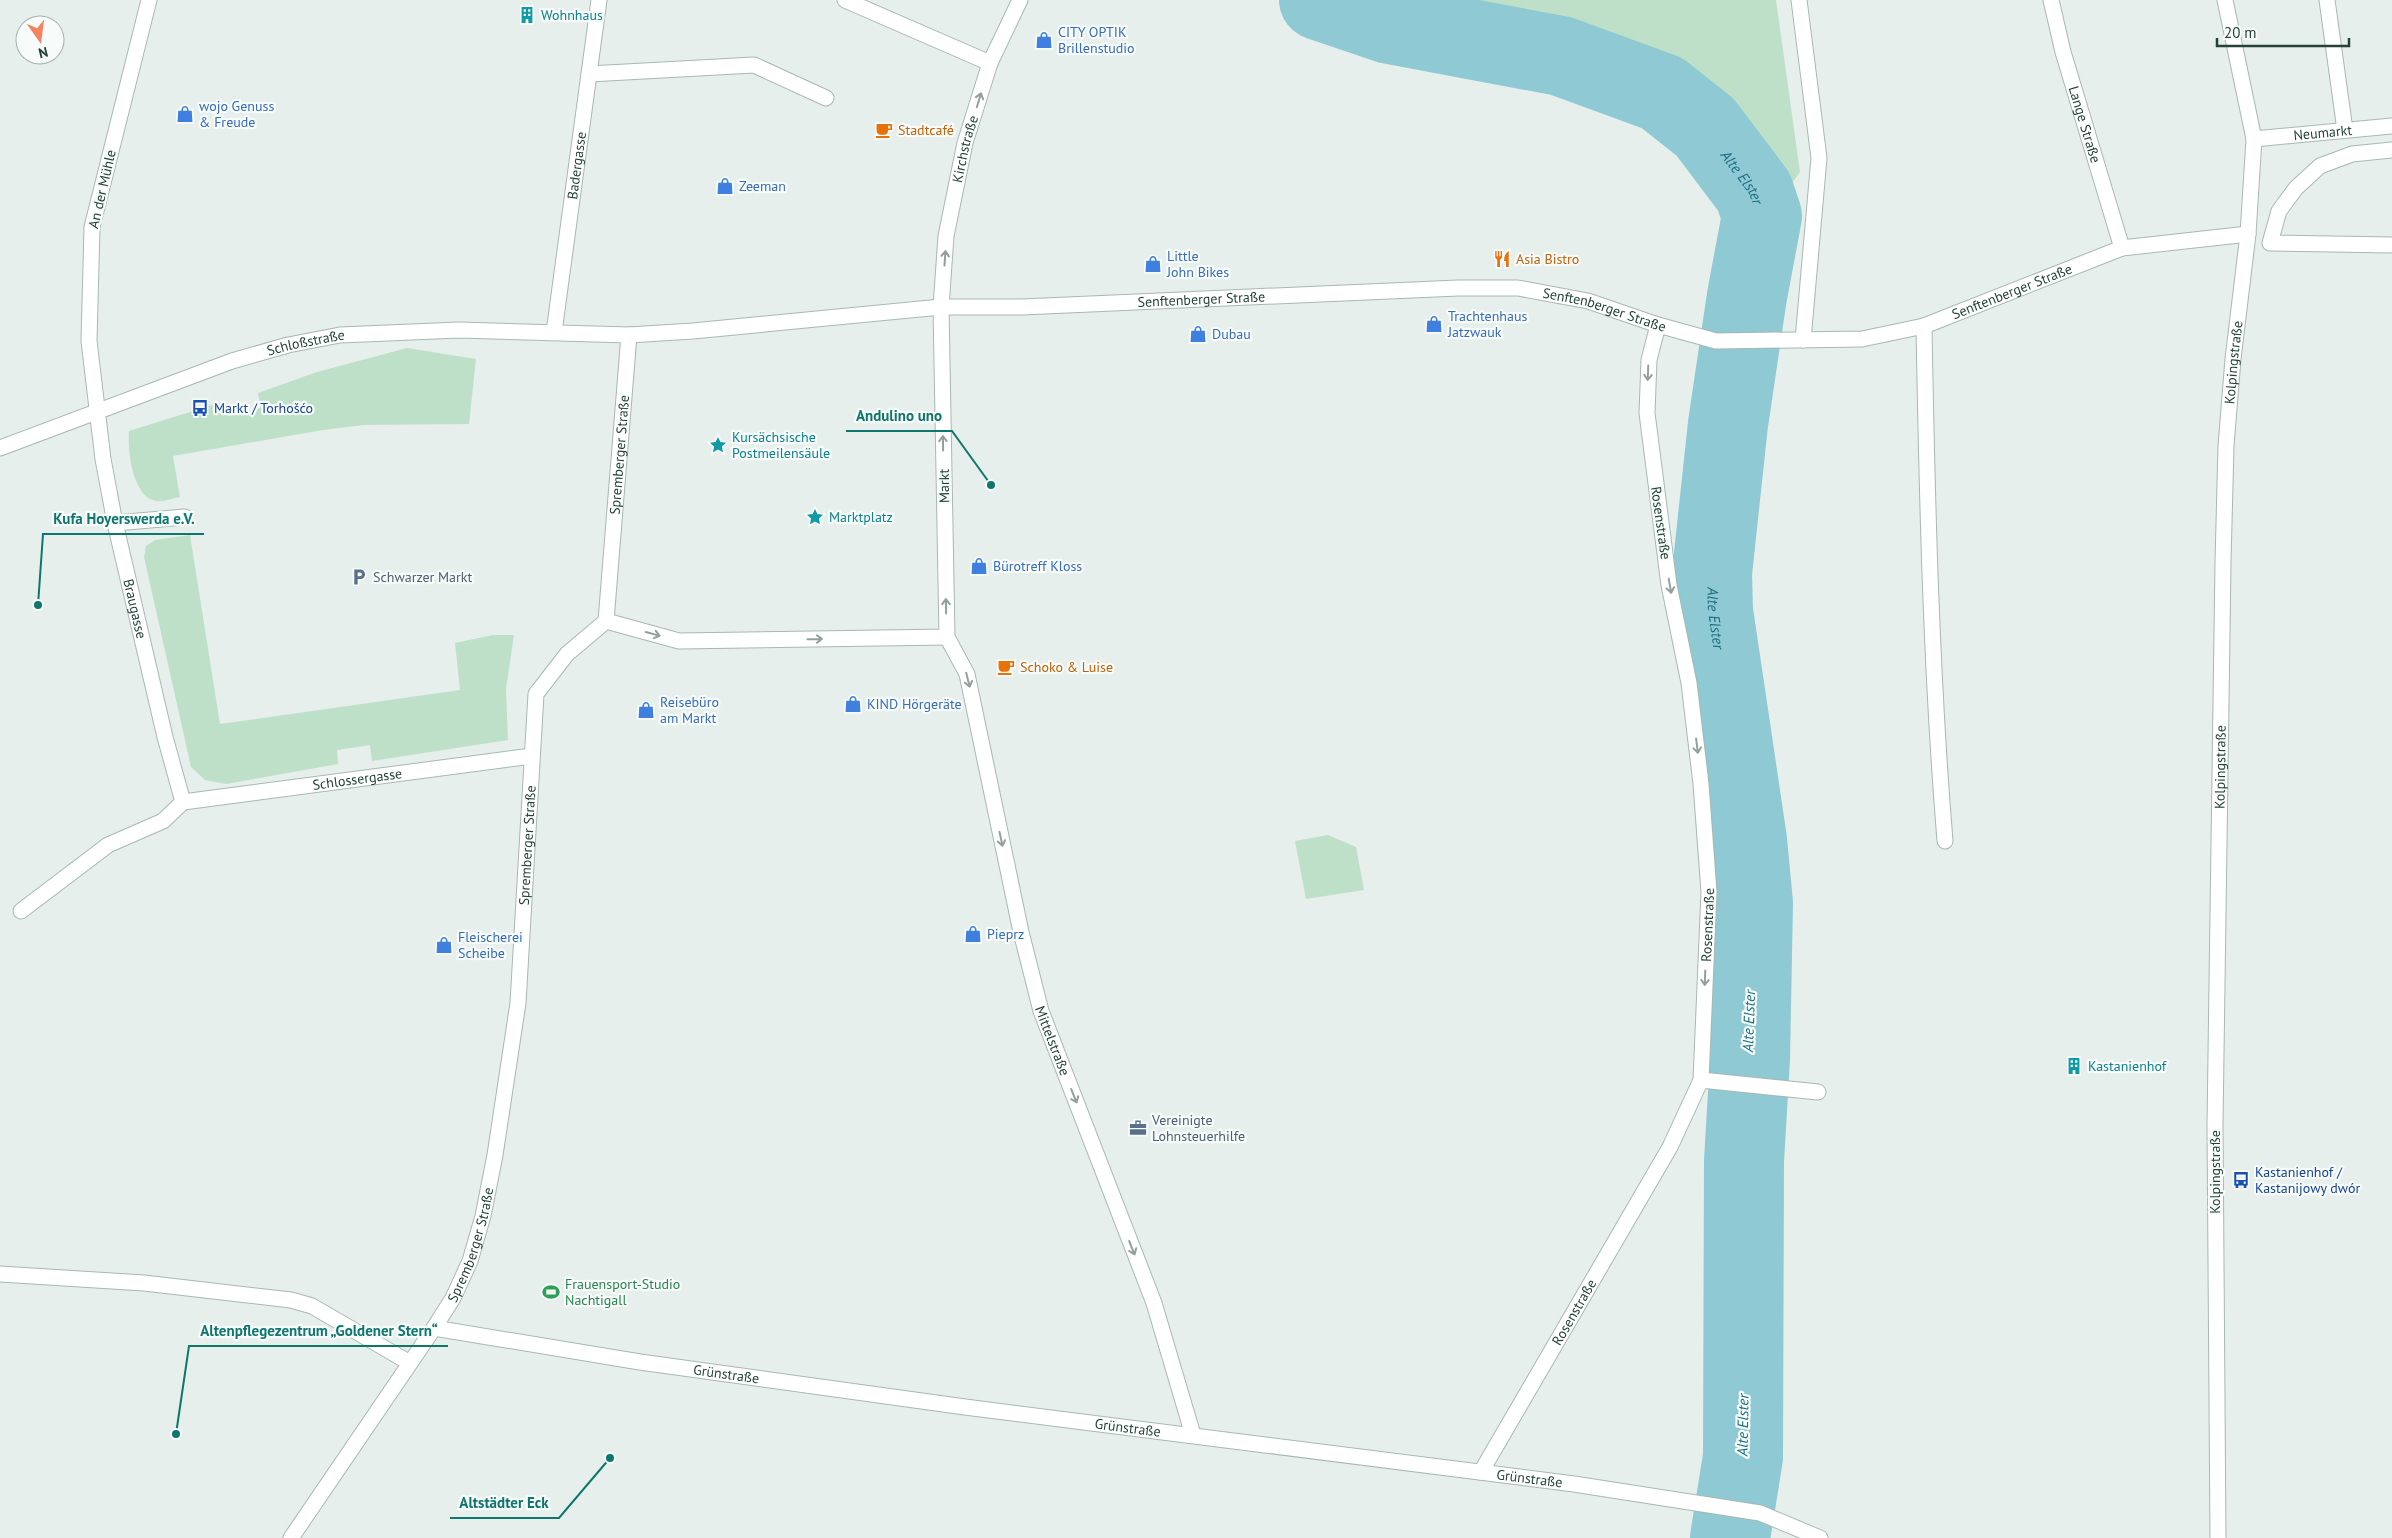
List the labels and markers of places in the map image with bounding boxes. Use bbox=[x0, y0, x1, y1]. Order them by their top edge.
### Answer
building icon: Wohnhaus bbox=[517, 5, 537, 25]
place label: Wohnhaus bbox=[541, 6, 603, 24]
place label: CITY OPTIK Brillenstudio bbox=[1058, 23, 1135, 57]
shop icon: CITY OPTIK Brillenstudio bbox=[1034, 30, 1054, 50]
place label: wojo Genuss & Freude bbox=[199, 97, 274, 131]
shop icon: wojo Genuss & Freude bbox=[175, 104, 195, 124]
cafe icon: Stadtcafé bbox=[874, 120, 894, 140]
place label: Stadtcafé bbox=[898, 121, 954, 139]
shop icon: Zeeman bbox=[715, 176, 735, 196]
place label: Zeeman bbox=[739, 177, 786, 195]
place label: Little John Bikes bbox=[1166, 247, 1229, 281]
restaurant icon: Asia Bistro bbox=[1492, 249, 1512, 269]
place label: Asia Bistro bbox=[1516, 250, 1579, 268]
shop icon: Little John Bikes bbox=[1143, 254, 1163, 274]
place label: Trachtenhaus Jatzwauk bbox=[1447, 307, 1527, 341]
shop icon: Trachtenhaus Jatzwauk bbox=[1424, 314, 1444, 334]
shop icon: Dubau bbox=[1188, 324, 1208, 344]
place label: Dubau bbox=[1212, 325, 1251, 343]
bus stop icon: Markt / Torhošćo bbox=[190, 398, 210, 418]
place label: Markt / Torhošćo bbox=[214, 399, 313, 417]
callout: Andulino uno bbox=[846, 401, 952, 431]
place label: Kursächsische Postmeilensäule bbox=[732, 428, 830, 462]
place icon: Kursächsische Postmeilensäule bbox=[708, 435, 728, 455]
callout: Kufa Hoyerswerda e.V. bbox=[43, 504, 204, 534]
place icon: Marktplatz bbox=[805, 507, 825, 527]
place label: Marktplatz bbox=[829, 508, 893, 526]
shop icon: Bürotreff Kloss bbox=[969, 556, 989, 576]
place label: Bürotreff Kloss bbox=[993, 557, 1082, 575]
parking icon: Schwarzer Markt bbox=[349, 567, 369, 587]
place label: Schwarzer Markt bbox=[373, 568, 473, 586]
cafe icon: Schoko & Luise bbox=[996, 657, 1016, 677]
place label: Schoko & Luise bbox=[1020, 658, 1113, 676]
place label: Reisebüro am Markt bbox=[660, 693, 719, 727]
shop icon: KIND Hörgeräte bbox=[843, 694, 863, 714]
place label: KIND Hörgeräte bbox=[867, 695, 962, 713]
shop icon: Reisebüro am Markt bbox=[636, 700, 656, 720]
shop icon: Pieprz bbox=[963, 924, 983, 944]
place label: Pieprz bbox=[987, 925, 1024, 943]
place label: Fleischerei Scheibe bbox=[458, 928, 523, 962]
shop icon: Fleischerei Scheibe bbox=[434, 935, 454, 955]
building icon: Kastanienhof bbox=[2064, 1056, 2084, 1076]
place label: Kastanienhof bbox=[2088, 1057, 2167, 1075]
place label: Vereinigte Lohnsteuerhilfe bbox=[1151, 1111, 1245, 1145]
office icon: Vereinigte Lohnsteuerhilfe bbox=[1128, 1118, 1148, 1138]
place label: Kastanienhof / Kastanijowy dwór bbox=[2255, 1163, 2360, 1197]
bus stop icon: Kastanienhof / Kastanijowy dwór bbox=[2231, 1170, 2251, 1190]
place label: Frauensport-Studio Nachtigall bbox=[565, 1275, 680, 1309]
sports icon: Frauensport-Studio Nachtigall bbox=[541, 1282, 561, 1302]
callout: Altenpflegezentrum „Goldener Stern“ bbox=[189, 1316, 448, 1346]
callout: Altstädter Eck bbox=[450, 1488, 559, 1518]

